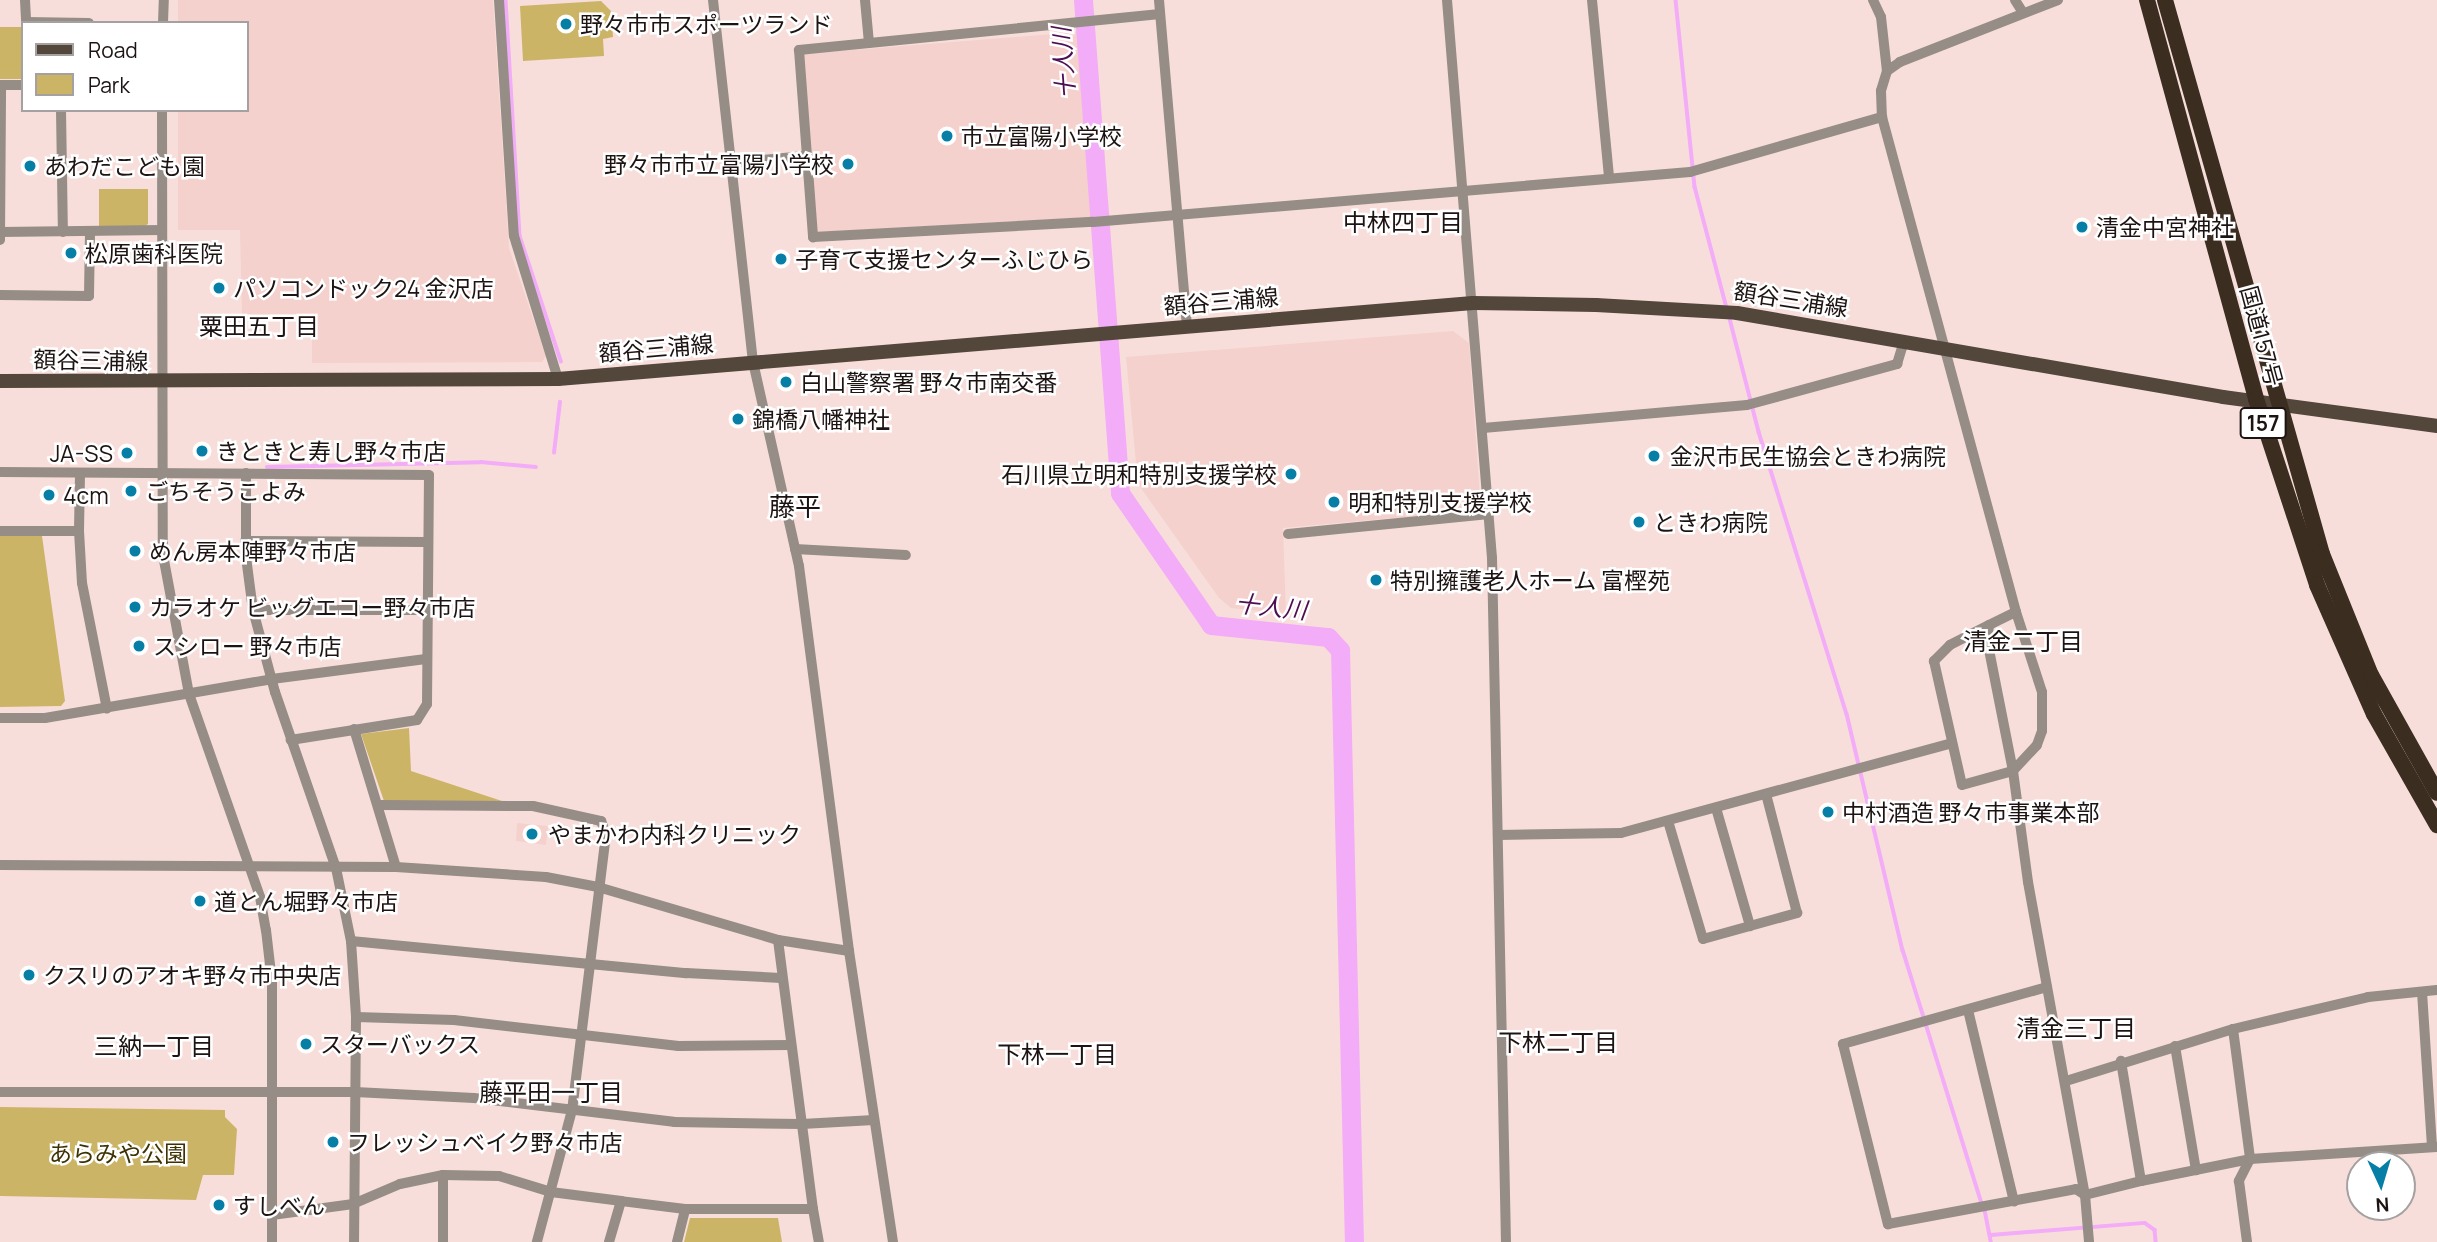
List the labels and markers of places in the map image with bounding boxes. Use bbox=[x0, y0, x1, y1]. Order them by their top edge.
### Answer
place label: 野々市市スポーツランド bbox=[580, 10, 833, 38]
marker: 野々市市スポーツランド bbox=[558, 16, 574, 32]
place label: 市立富陽小学校 bbox=[961, 122, 1122, 150]
marker: 市立富陽小学校 bbox=[939, 128, 955, 144]
place label: 野々市市立富陽小学校 bbox=[604, 150, 834, 178]
place label: あわだこども園 bbox=[44, 152, 205, 180]
marker: 野々市市立富陽小学校 bbox=[840, 156, 856, 172]
marker: あわだこども園 bbox=[22, 158, 38, 174]
place label: 清金中宮神社 bbox=[2096, 213, 2234, 241]
marker: 清金中宮神社 bbox=[2074, 219, 2090, 235]
place label: 松原歯科医院 bbox=[85, 239, 223, 267]
marker: 松原歯科医院 bbox=[63, 245, 79, 261]
place label: 子育て支援センターふじひら bbox=[795, 245, 1094, 273]
marker: 子育て支援センターふじひら bbox=[773, 251, 789, 267]
place label: パソコンドック24 金沢店 bbox=[233, 274, 494, 302]
marker: パソコンドック24 金沢店 bbox=[211, 280, 227, 296]
place label: 白山警察署 野々市南交番 bbox=[800, 368, 1058, 396]
marker: 白山警察署 野々市南交番 bbox=[778, 374, 794, 390]
place label: 錦橋八幡神社 bbox=[752, 405, 890, 433]
marker: 錦橋八幡神社 bbox=[730, 411, 746, 427]
place label: きときと寿し野々市店 bbox=[216, 437, 446, 465]
place label: JA-SS bbox=[50, 439, 113, 467]
place label: 金沢市民生協会ときわ病院 bbox=[1670, 442, 1946, 470]
marker: きときと寿し野々市店 bbox=[194, 443, 210, 459]
marker: JA-SS bbox=[119, 445, 135, 461]
marker: 金沢市民生協会ときわ病院 bbox=[1644, 446, 1664, 466]
place label: 石川県立明和特別支援学校 bbox=[1001, 460, 1277, 488]
marker: 石川県立明和特別支援学校 bbox=[1283, 466, 1299, 482]
place label: ごちそうこよみ bbox=[145, 477, 306, 505]
place label: 4cm bbox=[63, 481, 109, 509]
marker: ごちそうこよみ bbox=[123, 483, 139, 499]
marker: 4cm bbox=[41, 487, 57, 503]
place label: 明和特別支援学校 bbox=[1348, 488, 1532, 516]
marker: 明和特別支援学校 bbox=[1326, 494, 1342, 510]
place label: ときわ病院 bbox=[1653, 508, 1768, 536]
marker: ときわ病院 bbox=[1631, 514, 1647, 530]
place label: めん房本陣野々市店 bbox=[149, 537, 356, 565]
marker: めん房本陣野々市店 bbox=[127, 543, 143, 559]
place label: 特別擁護老人ホーム 富樫苑 bbox=[1390, 566, 1671, 594]
marker: 特別擁護老人ホーム 富樫苑 bbox=[1368, 572, 1384, 588]
place label: カラオケ ビッグエコー野々市店 bbox=[149, 593, 476, 621]
marker: カラオケ ビッグエコー野々市店 bbox=[127, 599, 143, 615]
place label: スシロー 野々市店 bbox=[153, 632, 342, 660]
marker: スシロー 野々市店 bbox=[131, 638, 147, 654]
place label: 中村酒造 野々市事業本部 bbox=[1842, 798, 2100, 826]
marker: 中村酒造 野々市事業本部 bbox=[1820, 804, 1836, 820]
place label: やまかわ内科クリニック bbox=[548, 820, 801, 848]
marker: やまかわ内科クリニック bbox=[522, 824, 542, 844]
place label: 道とん堀野々市店 bbox=[214, 887, 398, 915]
marker: 道とん堀野々市店 bbox=[192, 893, 208, 909]
place label: クスリのアオキ野々市中央店 bbox=[43, 961, 342, 989]
marker: クスリのアオキ野々市中央店 bbox=[21, 967, 37, 983]
place label: スターバックス bbox=[320, 1030, 481, 1058]
marker: スターバックス bbox=[298, 1036, 314, 1052]
place label: フレッシュベイク野々市店 bbox=[347, 1128, 623, 1156]
marker: フレッシュベイク野々市店 bbox=[325, 1134, 341, 1150]
place label: すしべん bbox=[233, 1191, 325, 1219]
marker: すしべん bbox=[211, 1197, 227, 1213]

